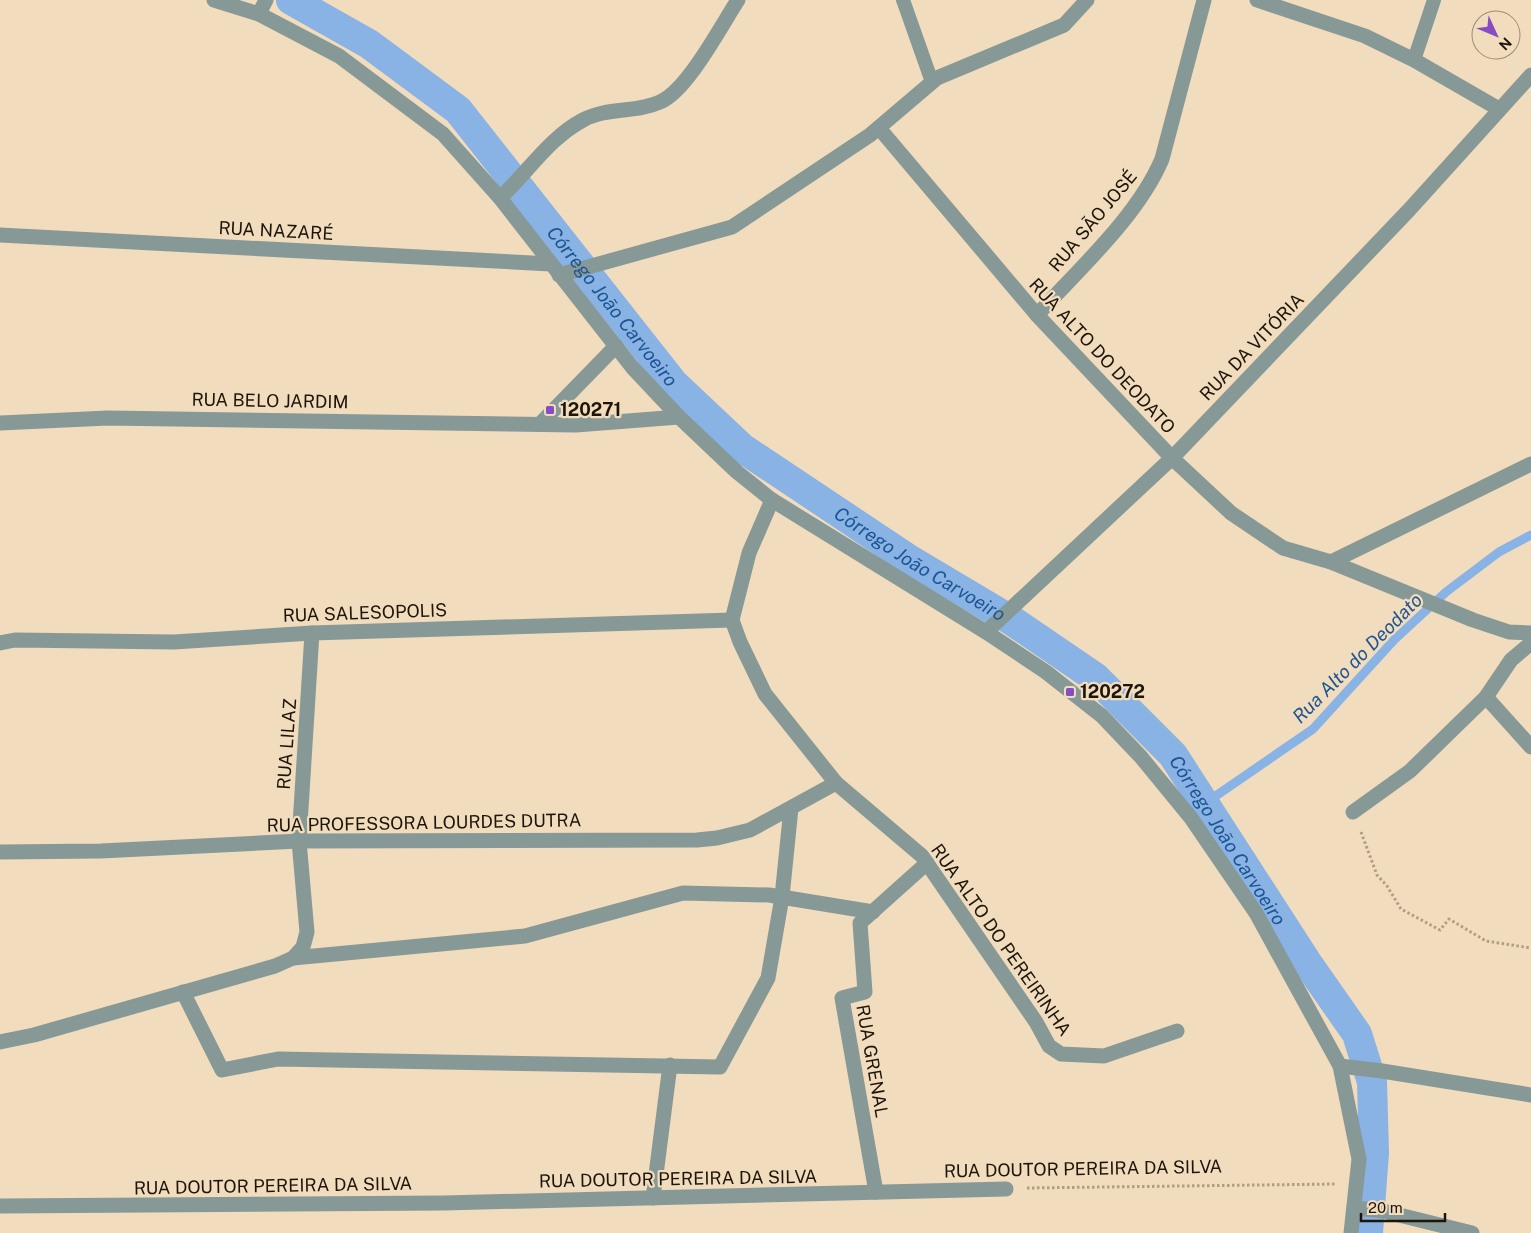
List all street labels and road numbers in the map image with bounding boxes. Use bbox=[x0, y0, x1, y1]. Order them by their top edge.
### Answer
street label: RUA SÃO JOSÉ bbox=[1043, 165, 1141, 276]
street label: RUA NAZARÉ bbox=[218, 216, 334, 244]
street label: RUA ALTO DO DEODATO bbox=[1025, 274, 1180, 438]
street label: RUA DA VITÓRIA bbox=[1194, 288, 1308, 405]
street label: RUA BELO JARDIM bbox=[191, 389, 349, 412]
street label: RUA SALESOPOLIS bbox=[282, 599, 448, 626]
street label: RUA LILAZ bbox=[273, 698, 300, 790]
street label: RUA PROFESSORA LOURDES DUTRA bbox=[266, 809, 582, 836]
street label: RUA ALTO DO PEREIRINHA bbox=[927, 840, 1076, 1040]
street label: RUA GRENAL bbox=[852, 1003, 893, 1119]
street label: RUA DOUTOR PEREIRA DA SILVA bbox=[944, 1156, 1223, 1181]
street label: RUA DOUTOR PEREIRA DA SILVA bbox=[539, 1166, 818, 1191]
street label: RUA DOUTOR PEREIRA DA SILVA bbox=[134, 1173, 413, 1198]

